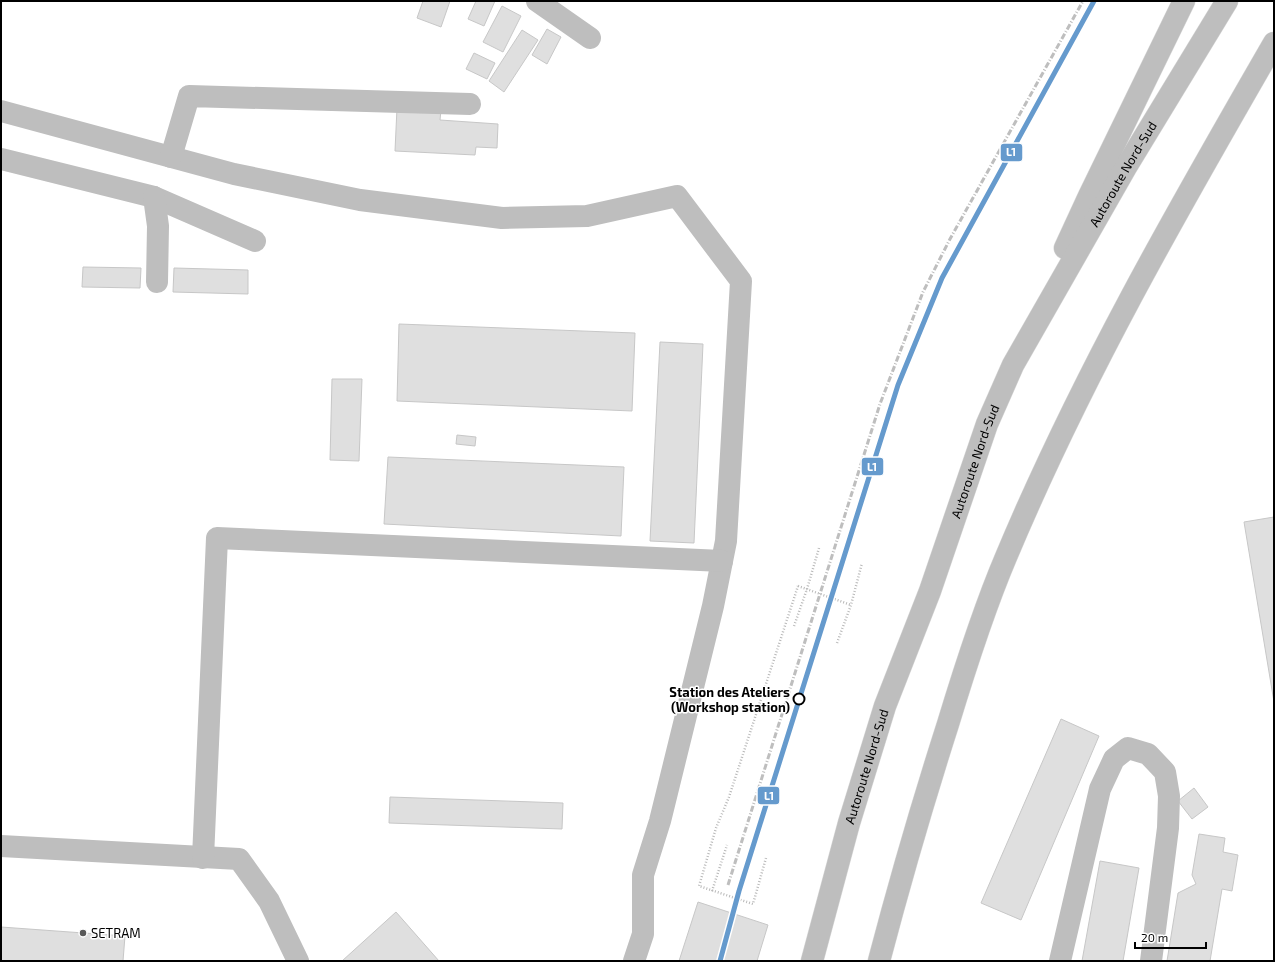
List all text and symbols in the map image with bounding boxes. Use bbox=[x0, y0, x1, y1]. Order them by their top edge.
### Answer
street label: Autoroute Nord-Sud bbox=[1086, 118, 1160, 230]
line badge: L1 bbox=[1000, 143, 1023, 162]
text: L1 bbox=[1006, 145, 1016, 158]
street label: Autoroute Nord-Sud bbox=[947, 402, 1003, 520]
line badge: L1 bbox=[861, 457, 884, 476]
text: L1 bbox=[867, 460, 877, 473]
place label: Station des Ateliers (Workshop station) bbox=[669, 684, 790, 715]
marker: Station des Ateliers (Workshop station) bbox=[792, 692, 806, 706]
street label: Autoroute Nord-Sud bbox=[841, 707, 892, 826]
line badge: L1 bbox=[757, 786, 780, 805]
text: L1 bbox=[764, 789, 774, 802]
scale bar bbox=[1135, 924, 1206, 950]
place label: SETRAM bbox=[91, 925, 141, 941]
marker: SETRAM bbox=[78, 928, 88, 938]
text: 20 m bbox=[1141, 930, 1168, 944]

